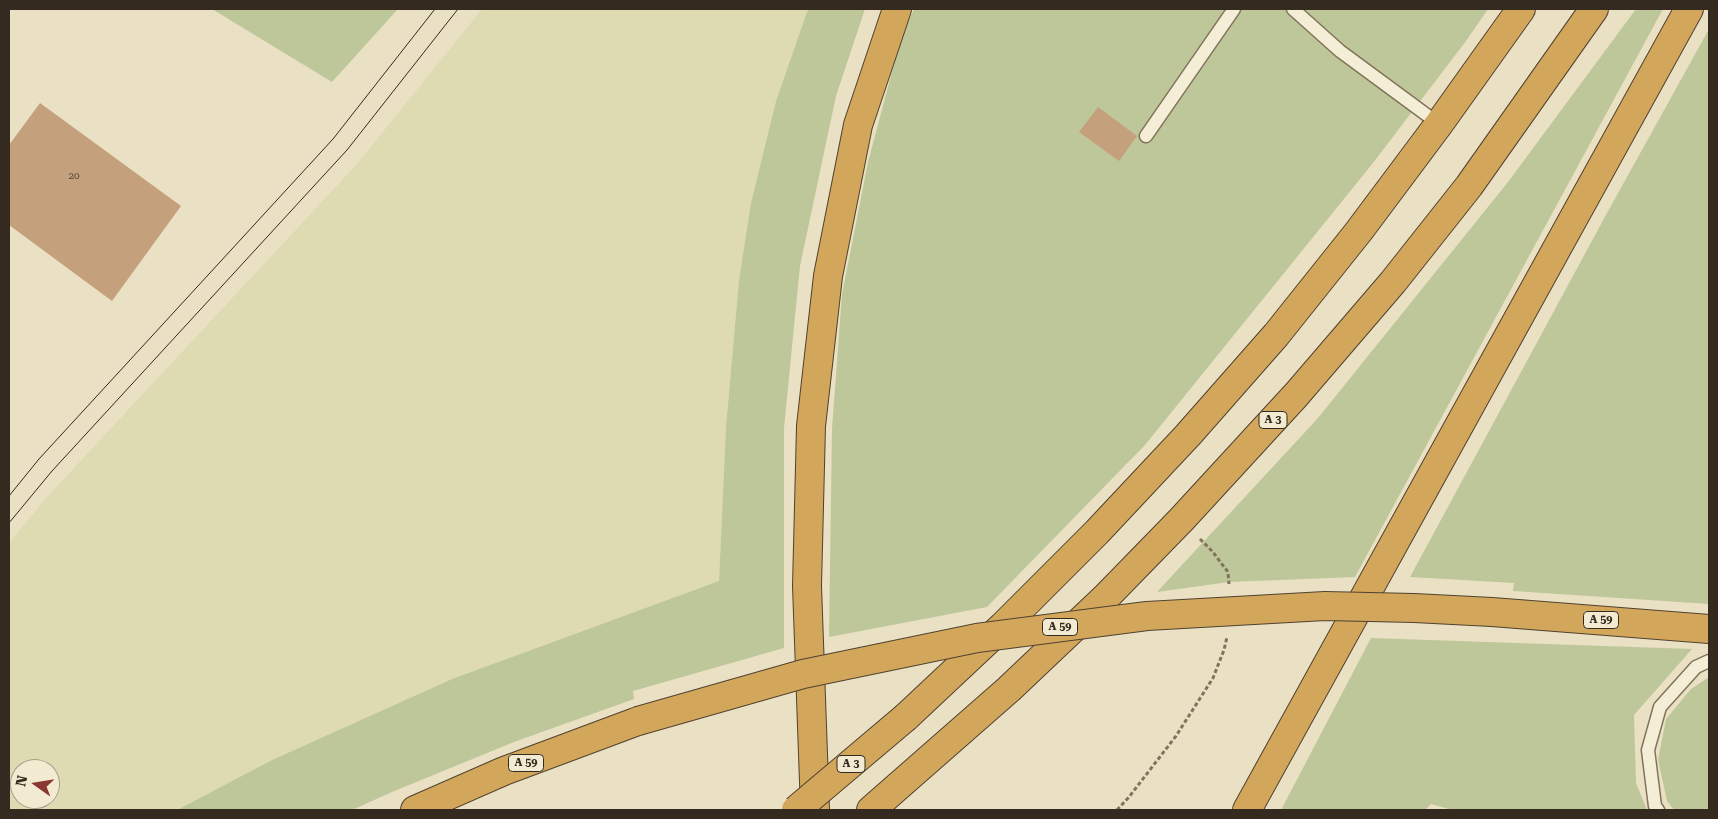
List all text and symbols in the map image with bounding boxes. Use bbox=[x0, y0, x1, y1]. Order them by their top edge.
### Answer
house number: 20 bbox=[68, 170, 80, 182]
road number: A 3 bbox=[1259, 412, 1287, 428]
road number: A 59 bbox=[1584, 612, 1618, 628]
road number: A 59 bbox=[1042, 618, 1078, 636]
road number: A 59 bbox=[508, 754, 544, 771]
road number: A 3 bbox=[837, 756, 865, 772]
north arrow bbox=[10, 759, 60, 809]
text: N bbox=[12, 774, 30, 788]

